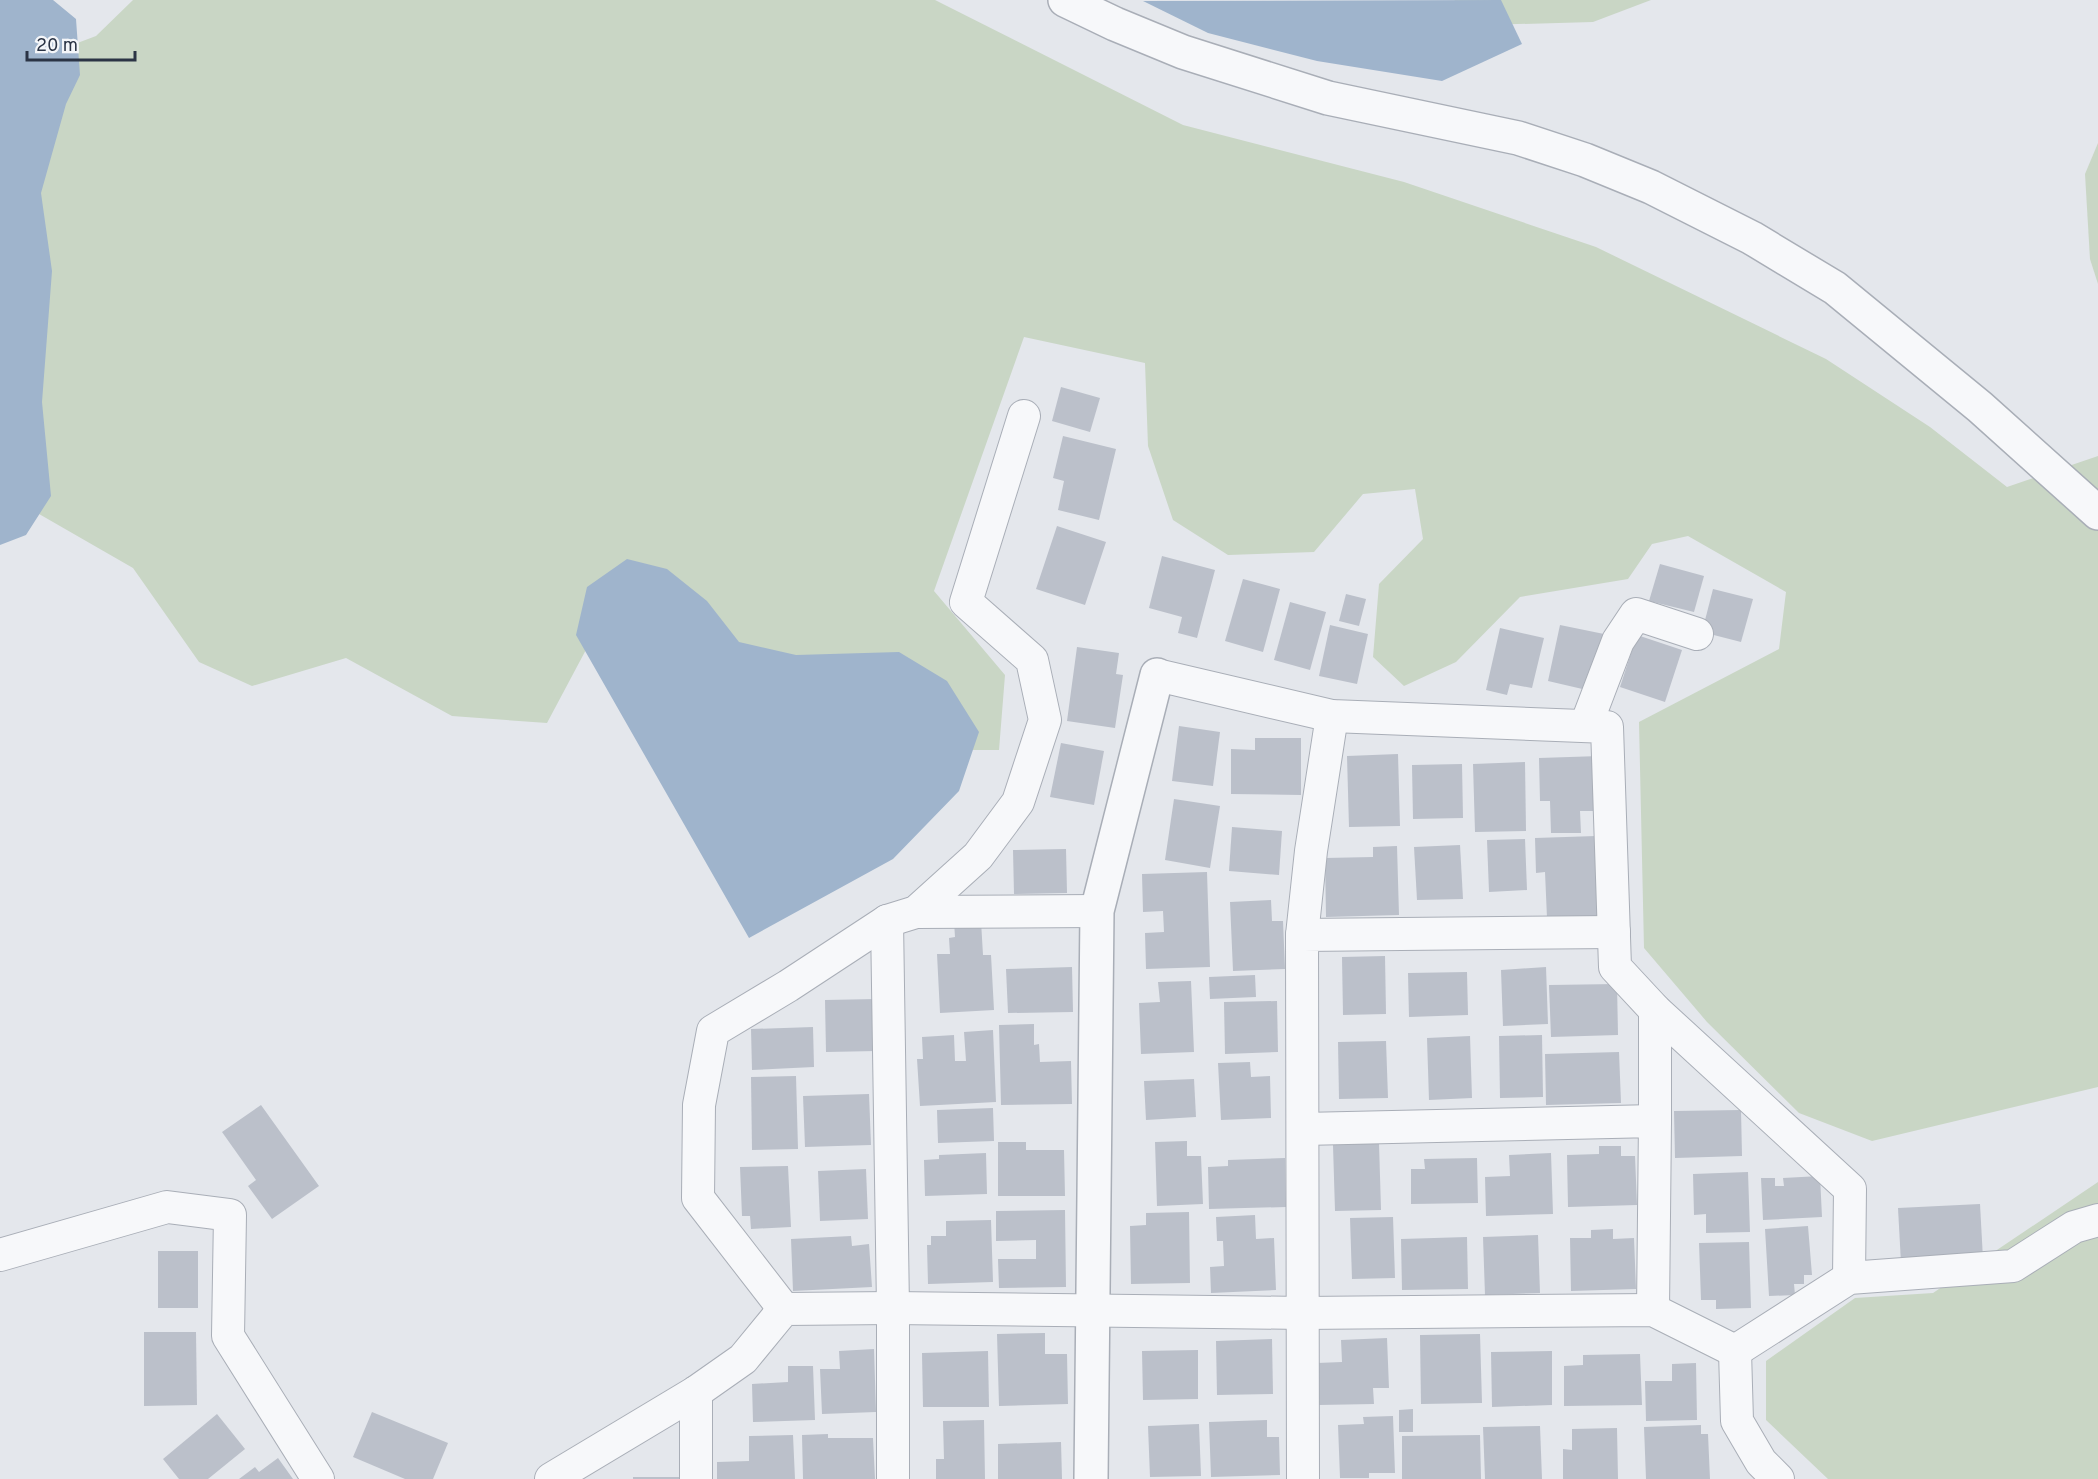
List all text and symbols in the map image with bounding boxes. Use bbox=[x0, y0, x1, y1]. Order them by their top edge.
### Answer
scale bar bbox=[27, 24, 135, 62]
text: 20 m bbox=[36, 35, 78, 58]

